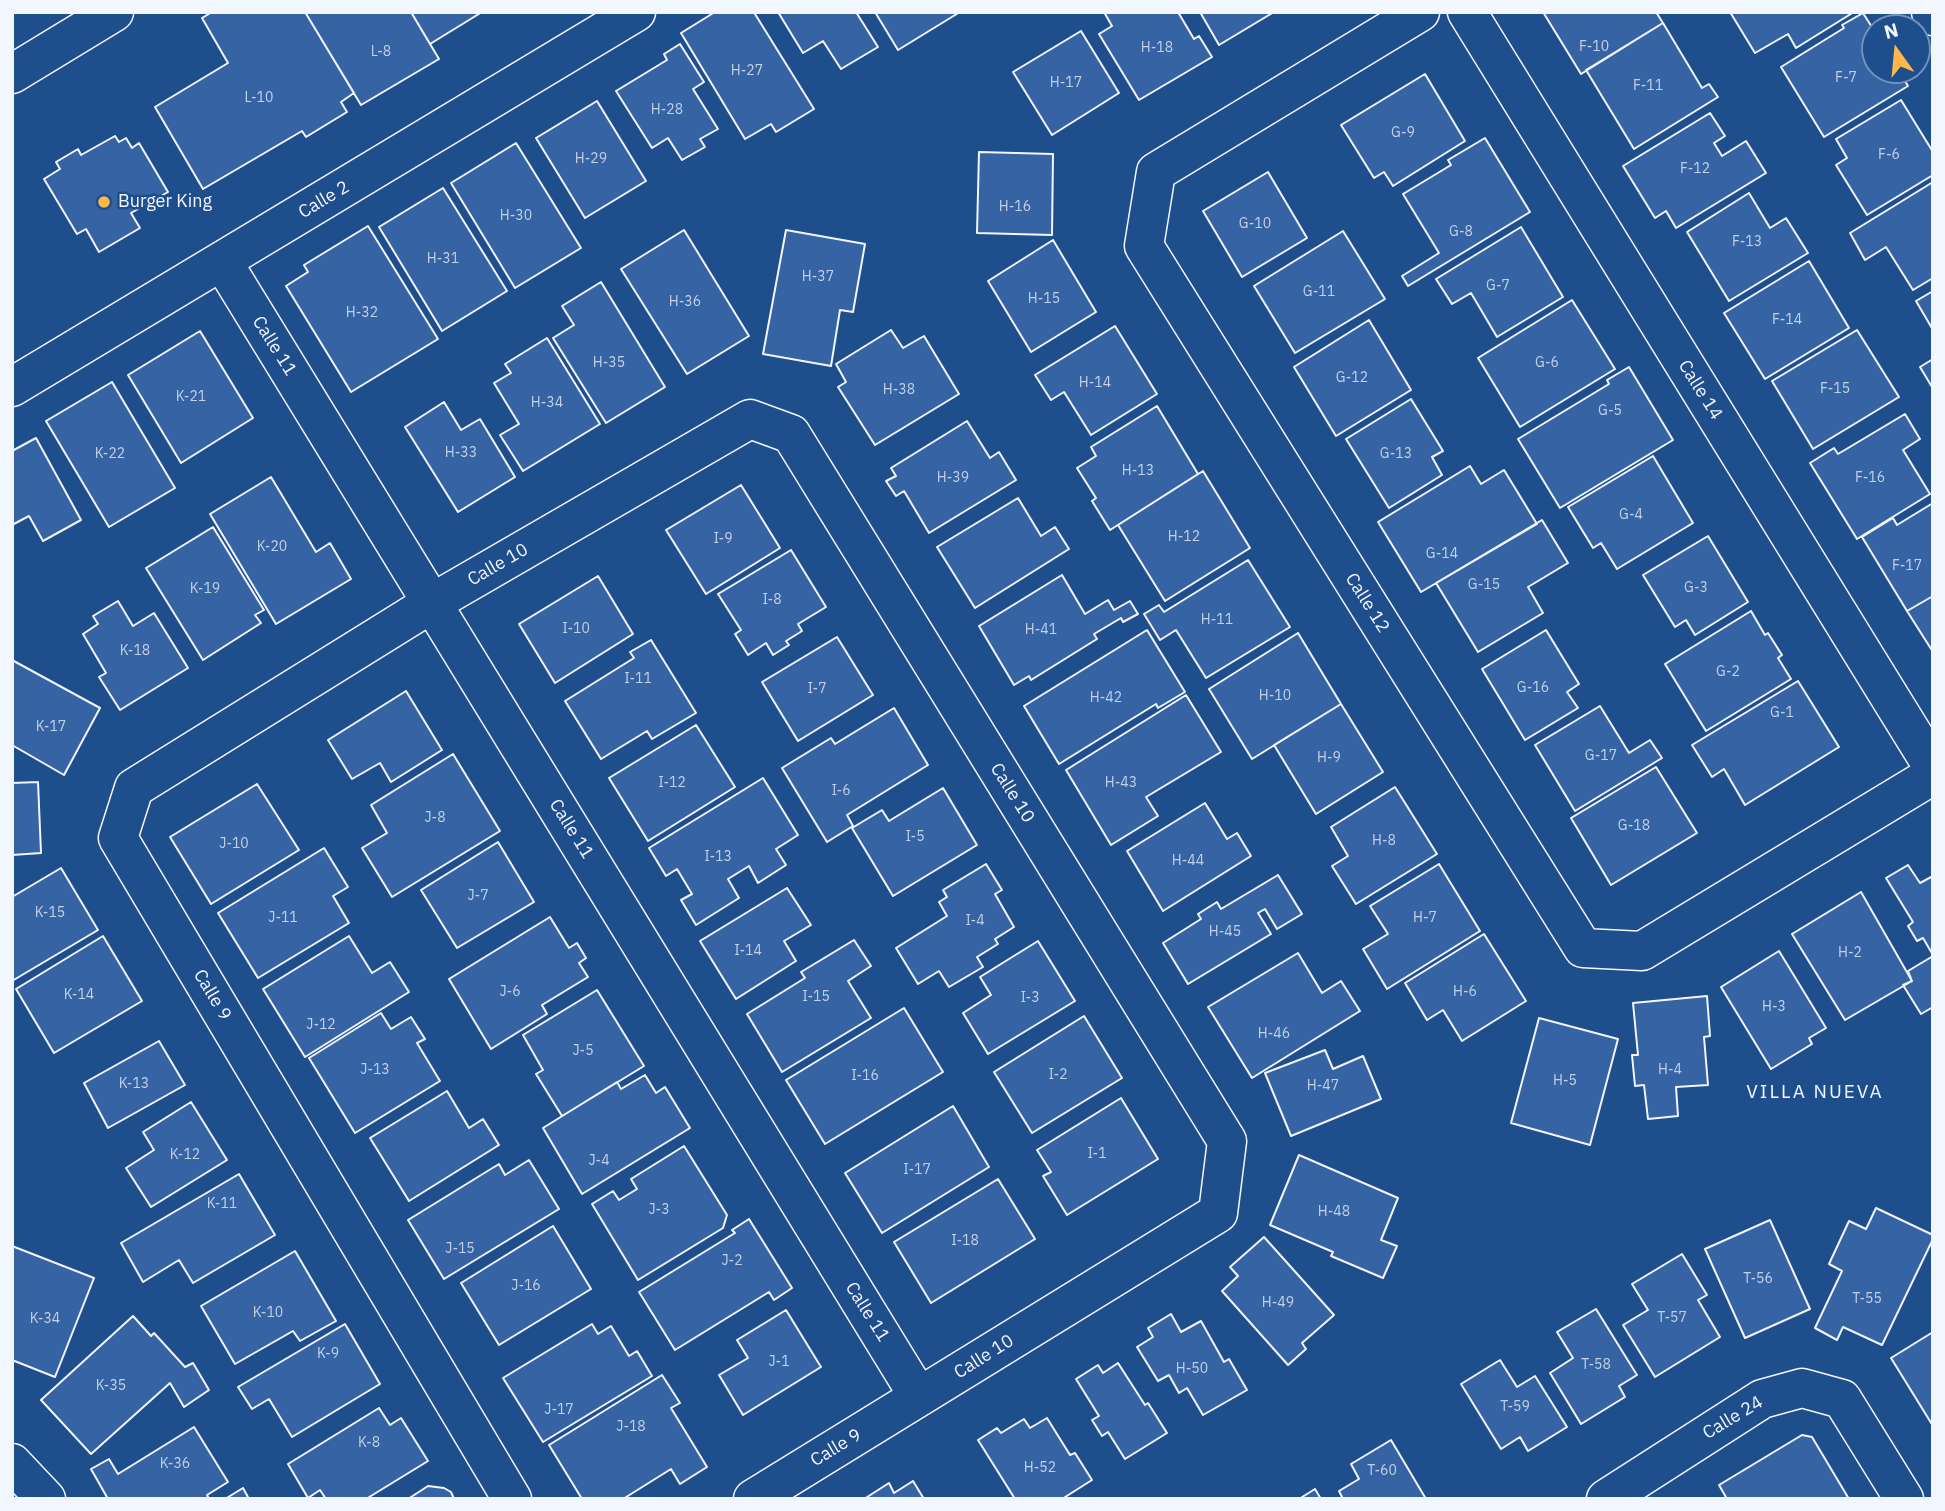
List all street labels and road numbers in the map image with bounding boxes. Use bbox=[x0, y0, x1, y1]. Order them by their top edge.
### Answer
street label: Calle 2 bbox=[295, 176, 353, 224]
street label: Calle 11 bbox=[247, 312, 301, 380]
street label: Calle 14 bbox=[1673, 356, 1727, 424]
street label: Calle 10 bbox=[464, 539, 532, 591]
street label: Calle 12 bbox=[1340, 569, 1394, 637]
street label: Calle 10 bbox=[985, 759, 1039, 827]
street label: Calle 11 bbox=[544, 795, 598, 863]
street label: Calle 9 bbox=[188, 966, 236, 1024]
street label: Calle 11 bbox=[840, 1278, 894, 1346]
street label: Calle 10 bbox=[950, 1330, 1018, 1384]
street label: Calle 24 bbox=[1699, 1392, 1767, 1444]
street label: Calle 9 bbox=[807, 1424, 865, 1472]

